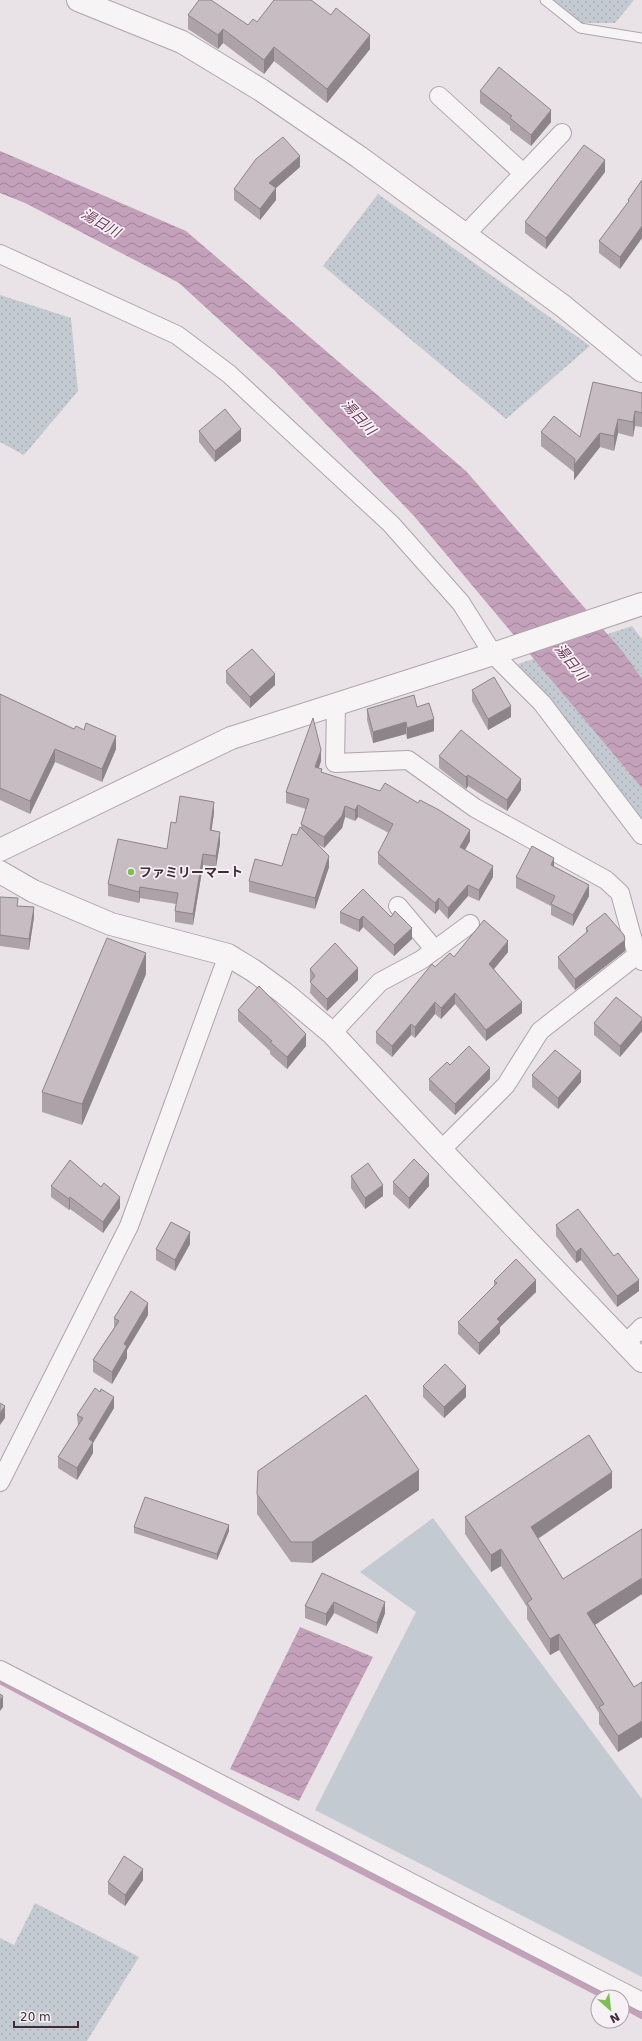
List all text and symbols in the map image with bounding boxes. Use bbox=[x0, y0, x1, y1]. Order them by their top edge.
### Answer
water label: 湯日川 bbox=[79, 206, 125, 241]
water label: 湯日川 bbox=[339, 396, 381, 439]
water label: 湯日川 bbox=[552, 641, 592, 685]
place label: ファミリーマート bbox=[139, 865, 243, 880]
marker: ファミリーマート bbox=[126, 867, 136, 877]
north arrow bbox=[590, 1989, 630, 2029]
scale bar bbox=[14, 2003, 78, 2029]
text: N bbox=[607, 2009, 622, 2025]
text: 20 m bbox=[20, 2010, 51, 2024]

